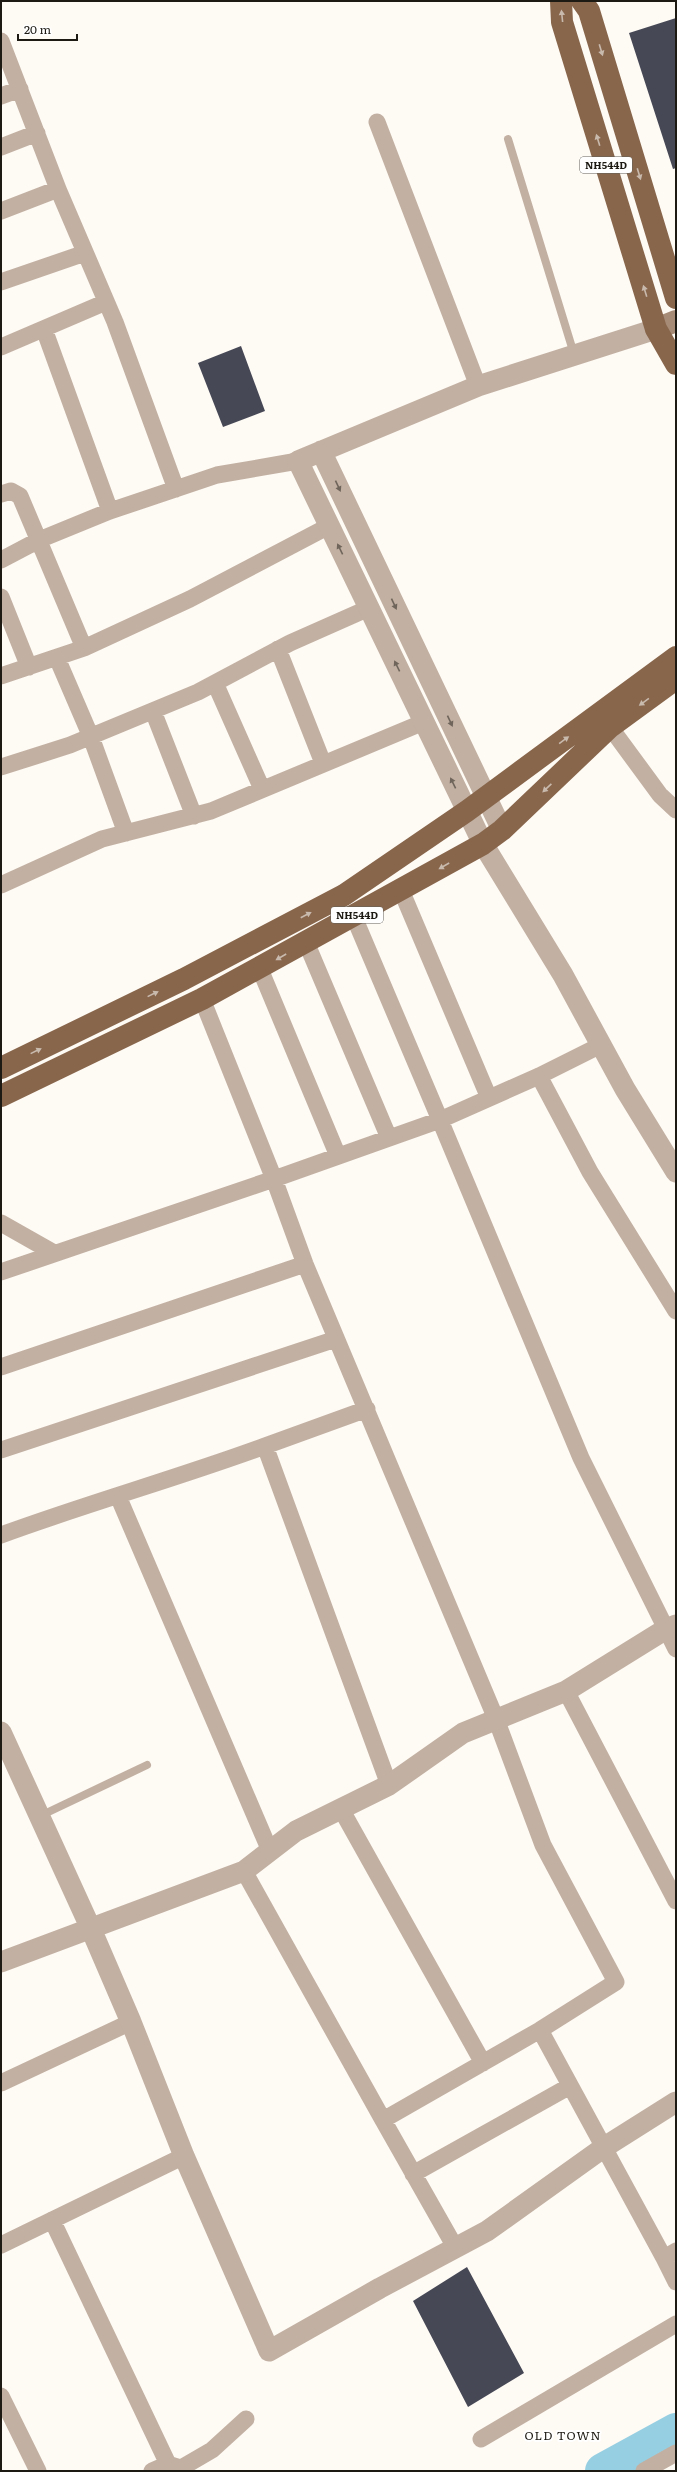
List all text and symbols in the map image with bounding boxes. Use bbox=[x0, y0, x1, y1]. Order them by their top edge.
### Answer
one-way arrow bbox=[558, 10, 565, 22]
scale bar bbox=[18, 16, 77, 42]
text: 20 m bbox=[24, 20, 51, 38]
one-way arrow bbox=[598, 44, 604, 56]
one-way arrow bbox=[595, 134, 601, 146]
road number: NH544D bbox=[580, 157, 632, 173]
one-way arrow bbox=[636, 169, 642, 181]
one-way arrow bbox=[642, 285, 648, 297]
one-way arrow bbox=[335, 481, 341, 492]
one-way arrow bbox=[337, 543, 343, 555]
one-way arrow bbox=[391, 598, 397, 609]
one-way arrow bbox=[394, 660, 400, 672]
one-way arrow bbox=[639, 698, 650, 706]
one-way arrow bbox=[447, 715, 453, 727]
one-way arrow bbox=[558, 736, 569, 744]
one-way arrow bbox=[450, 778, 456, 789]
one-way arrow bbox=[542, 783, 552, 792]
one-way arrow bbox=[438, 862, 450, 869]
road number: NH544D bbox=[331, 907, 383, 923]
one-way arrow bbox=[300, 912, 312, 918]
one-way arrow bbox=[275, 953, 287, 960]
one-way arrow bbox=[147, 991, 159, 997]
one-way arrow bbox=[30, 1047, 42, 1054]
district label: OLD TOWN bbox=[524, 2426, 602, 2444]

